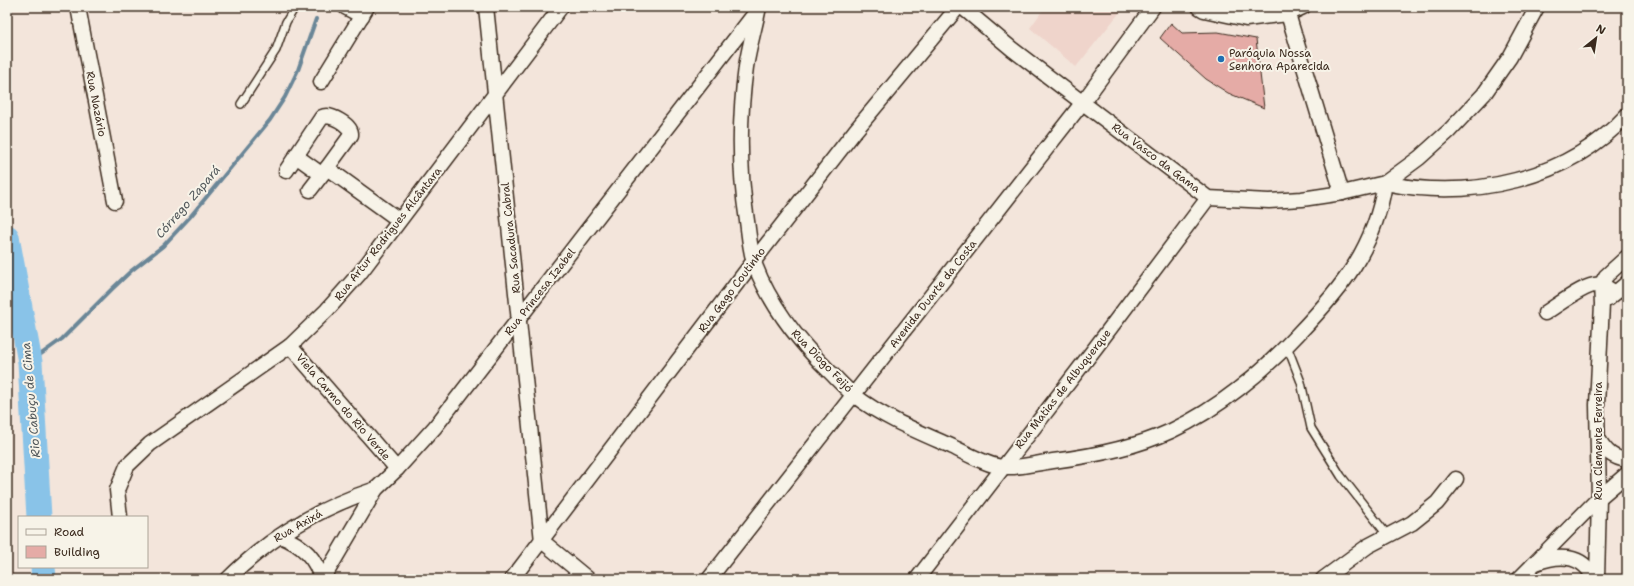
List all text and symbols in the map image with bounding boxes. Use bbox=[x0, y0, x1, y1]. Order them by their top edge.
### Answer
north arrow bbox=[1576, 18, 1616, 58]
text: N bbox=[1593, 21, 1609, 39]
place label: Paróquia Nossa Senhora Aparecida bbox=[1229, 46, 1330, 74]
marker: Paróquia Nossa Senhora Aparecida bbox=[1216, 54, 1226, 64]
street label: Rua Nazário bbox=[82, 70, 110, 138]
street label: Rua Vasco da Gama bbox=[1109, 120, 1204, 196]
water label: Córrego Zapará bbox=[152, 162, 224, 242]
street label: Rua Artur Rodrigues Alcântara bbox=[331, 164, 445, 304]
street label: Rua Sacadura Cabral bbox=[498, 181, 524, 294]
street label: Avenida Duarte da Costa bbox=[886, 237, 980, 351]
street label: Rua Gago Coutinho bbox=[695, 244, 769, 336]
street label: Rua Princesa Izabel bbox=[501, 245, 579, 339]
street label: Rua Diogo Feijó bbox=[788, 326, 856, 396]
street label: Rua Matias de Albuquerque bbox=[1011, 326, 1115, 452]
water label: Rio Cabuçu de Cima bbox=[18, 342, 44, 458]
street label: Viela Carmo do Rio Verde bbox=[292, 350, 394, 464]
street label: Rua Clemente Ferreira bbox=[1591, 382, 1606, 500]
street label: Rua Axixá bbox=[271, 506, 325, 546]
legend bbox=[18, 516, 148, 568]
text: Road bbox=[54, 524, 85, 540]
text: Building bbox=[54, 544, 100, 560]

